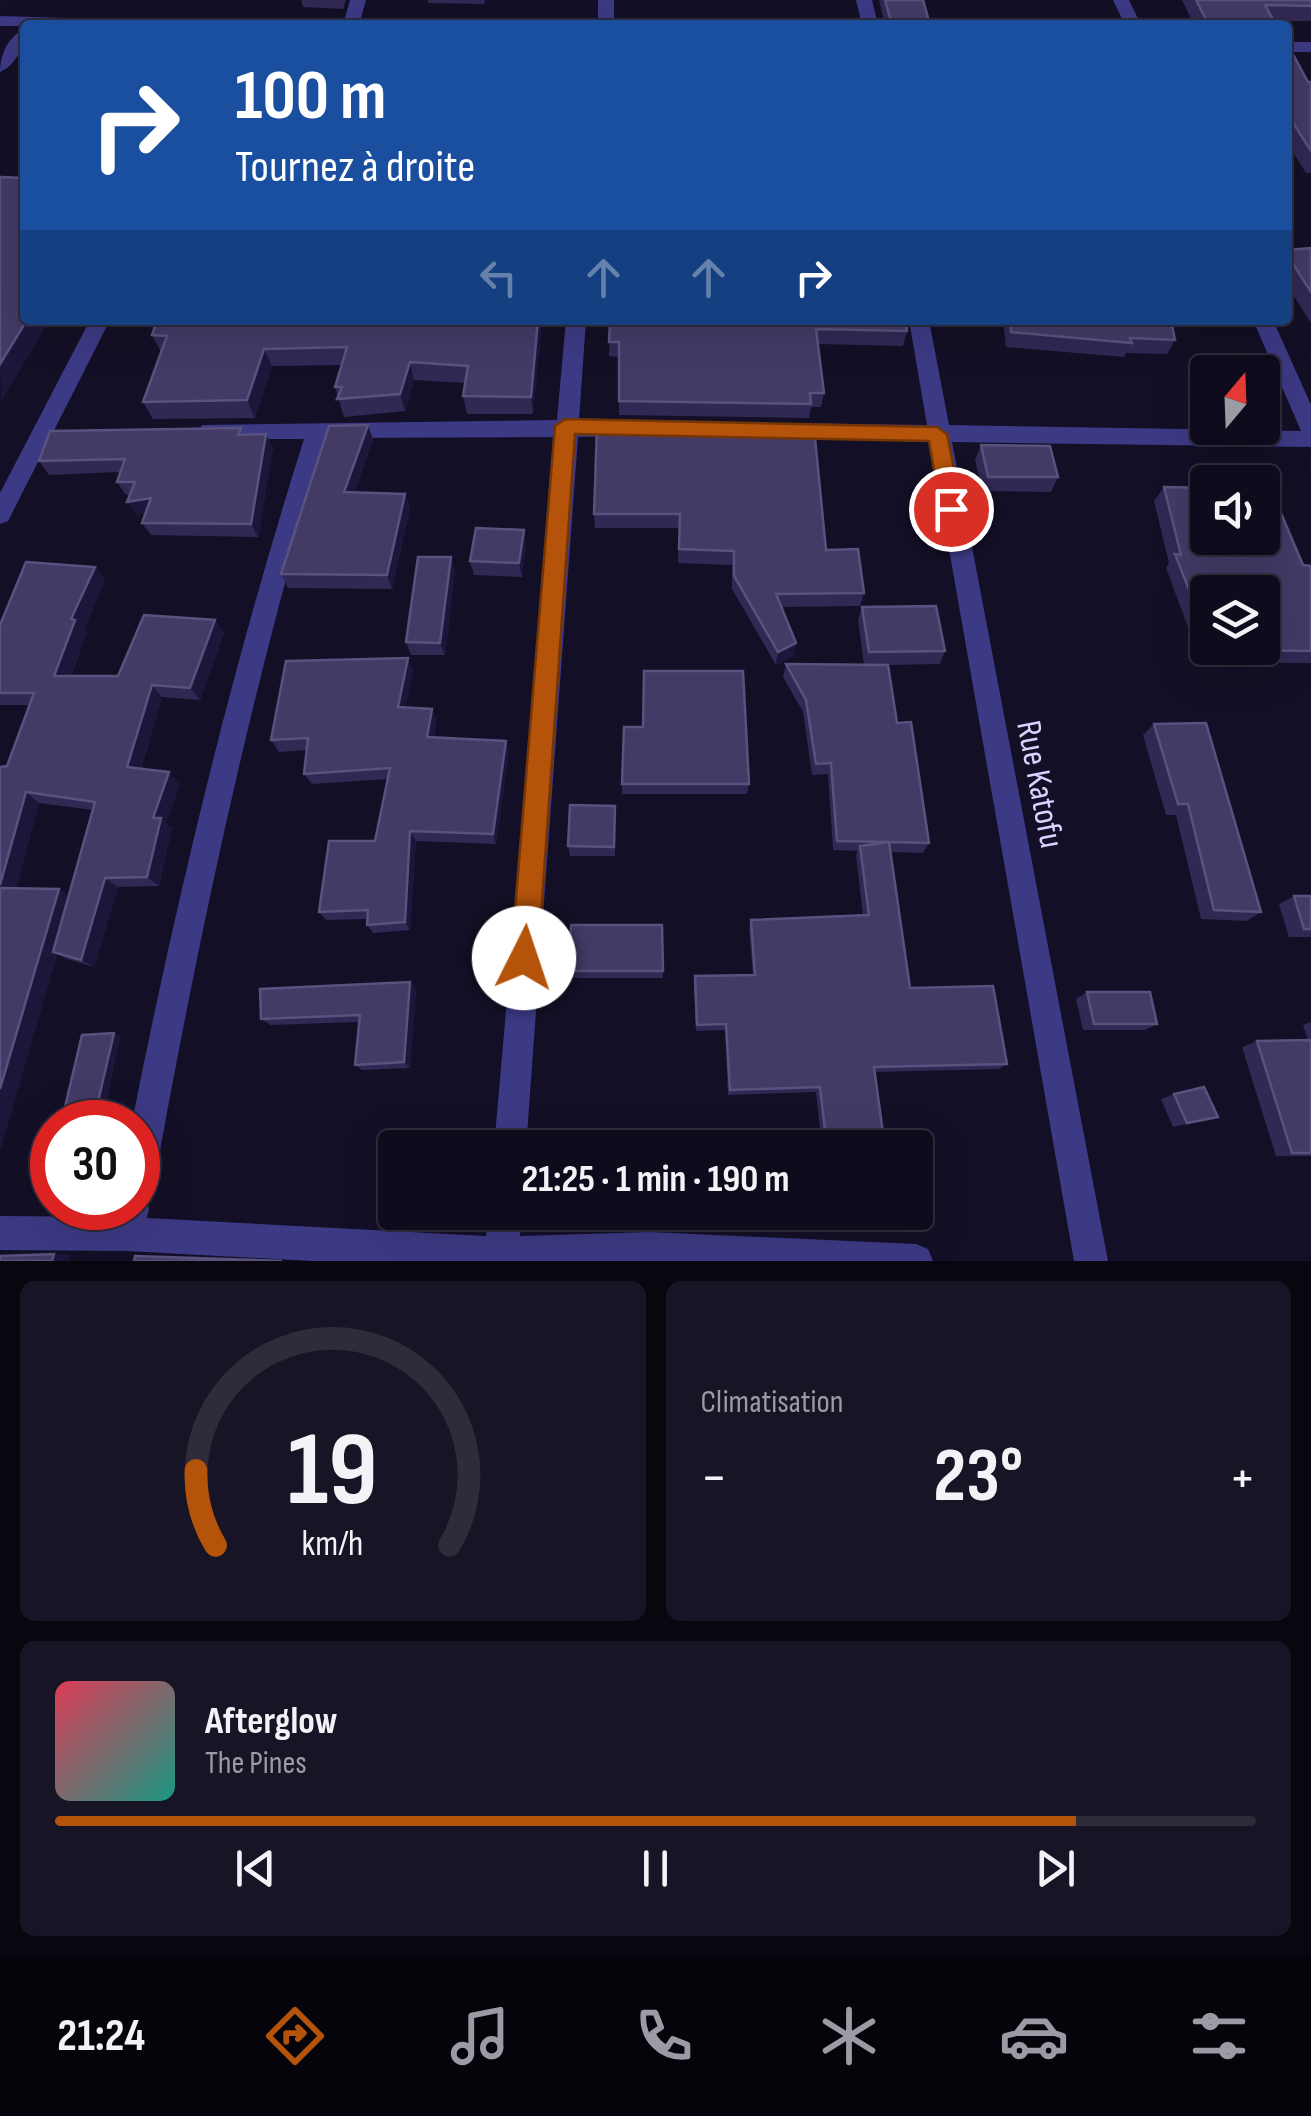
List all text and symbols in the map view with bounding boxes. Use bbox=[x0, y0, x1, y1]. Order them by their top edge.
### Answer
text: 100 m bbox=[235, 55, 386, 139]
icon: right bbox=[70, 60, 200, 190]
text: Tournez à droite bbox=[235, 140, 475, 195]
icon: left bbox=[471, 250, 526, 305]
icon: ahead bbox=[576, 250, 631, 305]
icon: ahead bbox=[681, 250, 736, 305]
icon: right bbox=[786, 250, 841, 305]
north arrow bbox=[1190, 355, 1280, 445]
map controls bbox=[1190, 355, 1280, 665]
button: sound bbox=[1190, 465, 1280, 555]
pin bbox=[909, 467, 994, 552]
icon: arrive bbox=[924, 482, 979, 537]
button: layers bbox=[1190, 575, 1280, 665]
street label: Rue Katofu bbox=[1006, 717, 1073, 852]
position arrow bbox=[472, 906, 576, 1010]
speed limit sign: 30 bbox=[30, 1100, 160, 1230]
text: 21:25 · 1 min · 190 m bbox=[521, 1157, 790, 1202]
text: Climatisation bbox=[701, 1383, 844, 1422]
text: 19 bbox=[288, 1409, 378, 1534]
text: 23° bbox=[933, 1432, 1023, 1523]
text: − bbox=[701, 1445, 727, 1512]
text: + bbox=[1229, 1445, 1256, 1512]
text: km/h bbox=[302, 1523, 364, 1566]
text: Afterglow bbox=[205, 1699, 338, 1744]
text: The Pines bbox=[205, 1744, 307, 1783]
icon: previous bbox=[228, 1841, 283, 1896]
icon: pause bbox=[628, 1841, 683, 1896]
icon: next bbox=[1028, 1841, 1083, 1896]
icon: directions bbox=[260, 2001, 330, 2071]
icon: music bbox=[445, 2001, 515, 2071]
icon: phone bbox=[629, 2001, 699, 2071]
icon: climate bbox=[814, 2001, 884, 2071]
icon: car bbox=[999, 2001, 1069, 2071]
icon: filters bbox=[1184, 2001, 1254, 2071]
text: 21:24 bbox=[57, 2009, 145, 2064]

